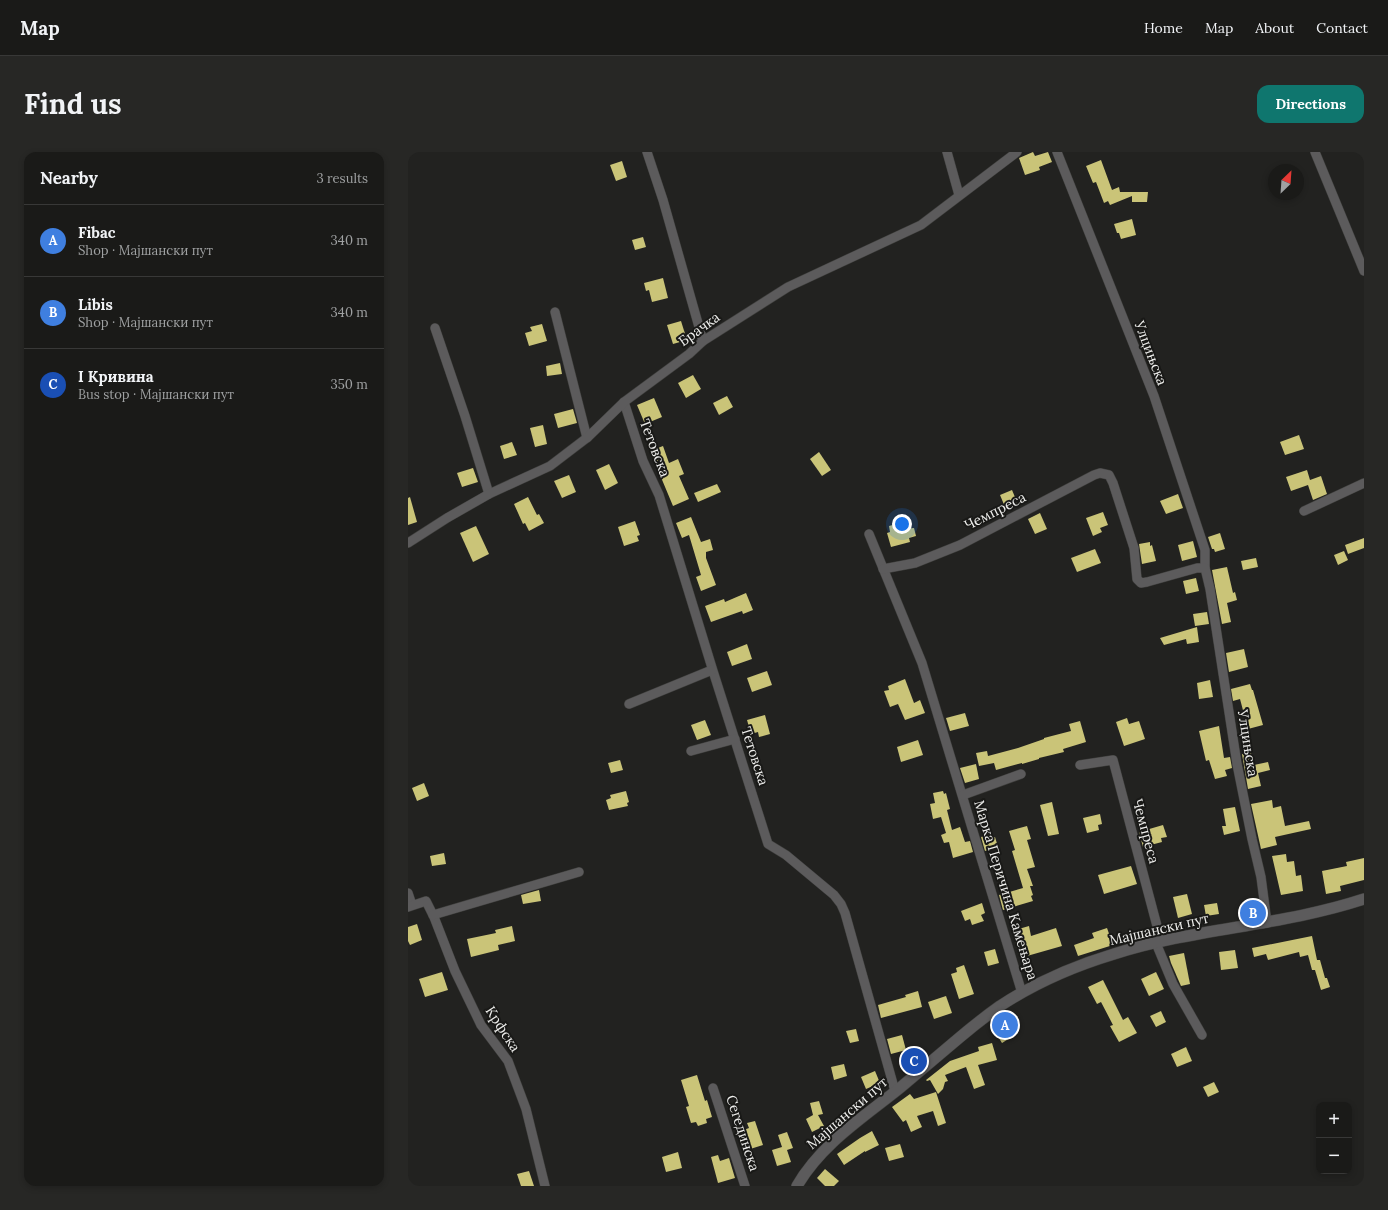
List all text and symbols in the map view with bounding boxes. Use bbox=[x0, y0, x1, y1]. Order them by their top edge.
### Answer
text: Map bbox=[20, 16, 60, 40]
text: Home bbox=[1144, 19, 1183, 37]
text: Map bbox=[1205, 19, 1233, 37]
text: About bbox=[1255, 19, 1294, 37]
text: Contact bbox=[1316, 19, 1368, 37]
button: Directions bbox=[1257, 85, 1364, 123]
text: Find us bbox=[24, 86, 122, 122]
north arrow bbox=[1268, 164, 1304, 200]
text: Nearby bbox=[40, 167, 98, 189]
text: 3 results bbox=[316, 170, 368, 187]
text: Fibac bbox=[78, 223, 116, 242]
text: A bbox=[49, 232, 57, 249]
text: 340 m bbox=[331, 232, 368, 249]
text: Shop · Мајшански пут bbox=[78, 242, 213, 259]
text: Libis bbox=[78, 295, 113, 314]
text: B bbox=[49, 304, 57, 321]
text: 340 m bbox=[331, 304, 368, 321]
street label: Брачка bbox=[675, 308, 723, 350]
text: Shop · Мајшански пут bbox=[78, 314, 213, 331]
street label: Улцињска bbox=[1130, 317, 1172, 388]
text: I Кривина bbox=[78, 367, 154, 386]
text: C bbox=[49, 376, 57, 393]
text: 350 m bbox=[331, 376, 368, 393]
text: Bus stop · Мајшански пут bbox=[78, 386, 234, 403]
street label: Тетовска bbox=[636, 417, 674, 479]
street label: Чемпреса bbox=[961, 488, 1029, 534]
your location bbox=[892, 514, 912, 534]
street label: Улцињска bbox=[1234, 707, 1262, 778]
street label: Тетовска bbox=[737, 724, 773, 788]
street label: Чемпреса bbox=[1129, 797, 1163, 865]
street label: Марка Перичина Камењара bbox=[970, 798, 1042, 982]
pin: B bbox=[1240, 898, 1266, 928]
street label: Мајшански пут bbox=[1107, 909, 1211, 949]
street label: Крфска bbox=[482, 1003, 524, 1055]
pin: A bbox=[992, 1010, 1018, 1040]
pin: C bbox=[901, 1046, 927, 1076]
street label: Мајшански пут bbox=[803, 1073, 891, 1153]
street label: Сегединска bbox=[722, 1093, 764, 1173]
map controls bbox=[1316, 1102, 1352, 1174]
button: + bbox=[1316, 1102, 1352, 1138]
button: − bbox=[1316, 1138, 1352, 1174]

